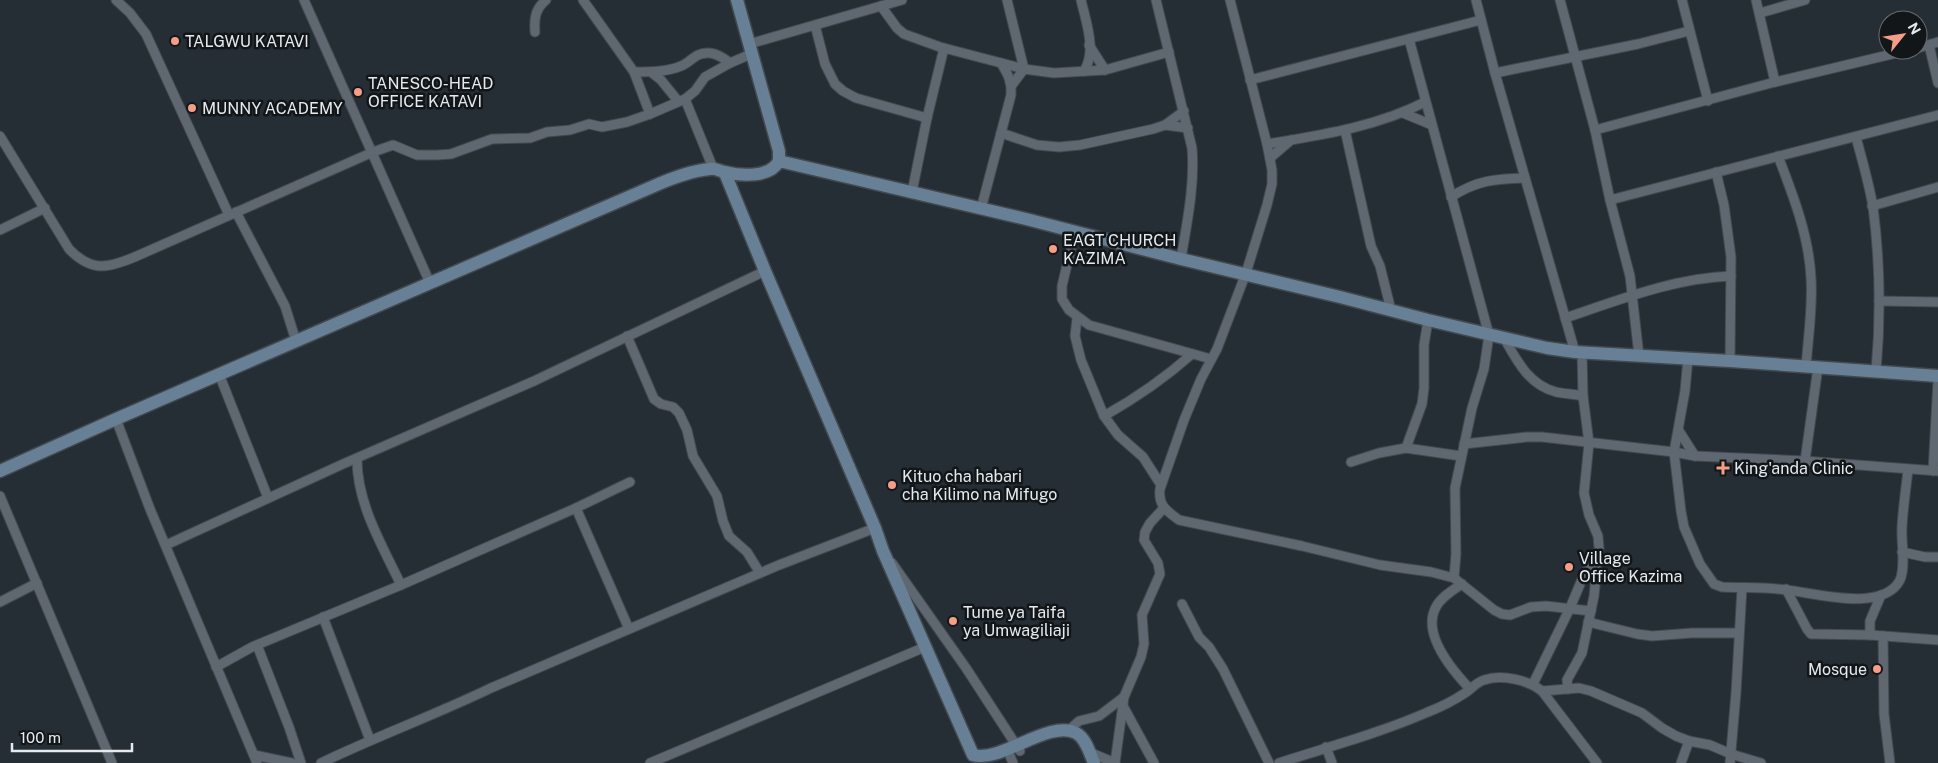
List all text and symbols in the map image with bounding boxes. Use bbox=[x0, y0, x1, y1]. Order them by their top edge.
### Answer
north arrow bbox=[1878, 10, 1928, 60]
text: N bbox=[1905, 20, 1924, 37]
place label: TALGWU KATAVI bbox=[185, 32, 309, 51]
marker: TALGWU KATAVI bbox=[169, 35, 181, 47]
place label: TANESCO-HEAD OFFICE KATAVI bbox=[368, 74, 493, 111]
marker: TANESCO-HEAD OFFICE KATAVI bbox=[352, 86, 364, 98]
place label: MUNNY ACADEMY bbox=[202, 99, 343, 118]
marker: MUNNY ACADEMY bbox=[186, 102, 198, 114]
place label: EAGT CHURCH KAZIMA bbox=[1063, 231, 1176, 268]
marker: EAGT CHURCH KAZIMA bbox=[1047, 243, 1059, 255]
place label: King'anda Clinic bbox=[1734, 459, 1853, 478]
marker: King'anda Clinic bbox=[1716, 461, 1730, 475]
place label: Kituo cha habari cha Kilimo na Mifugo bbox=[902, 467, 1057, 504]
marker: Kituo cha habari cha Kilimo na Mifugo bbox=[886, 479, 898, 491]
place label: Village Office Kazima bbox=[1579, 549, 1682, 586]
marker: Village Office Kazima bbox=[1563, 561, 1575, 573]
place label: Tume ya Taifa ya Umwagiliaji bbox=[963, 603, 1070, 640]
marker: Tume ya Taifa ya Umwagiliaji bbox=[947, 615, 959, 627]
place label: Mosque bbox=[1808, 660, 1867, 679]
marker: Mosque bbox=[1871, 663, 1883, 675]
scale bar bbox=[12, 720, 132, 752]
text: 100 m bbox=[20, 729, 61, 746]

